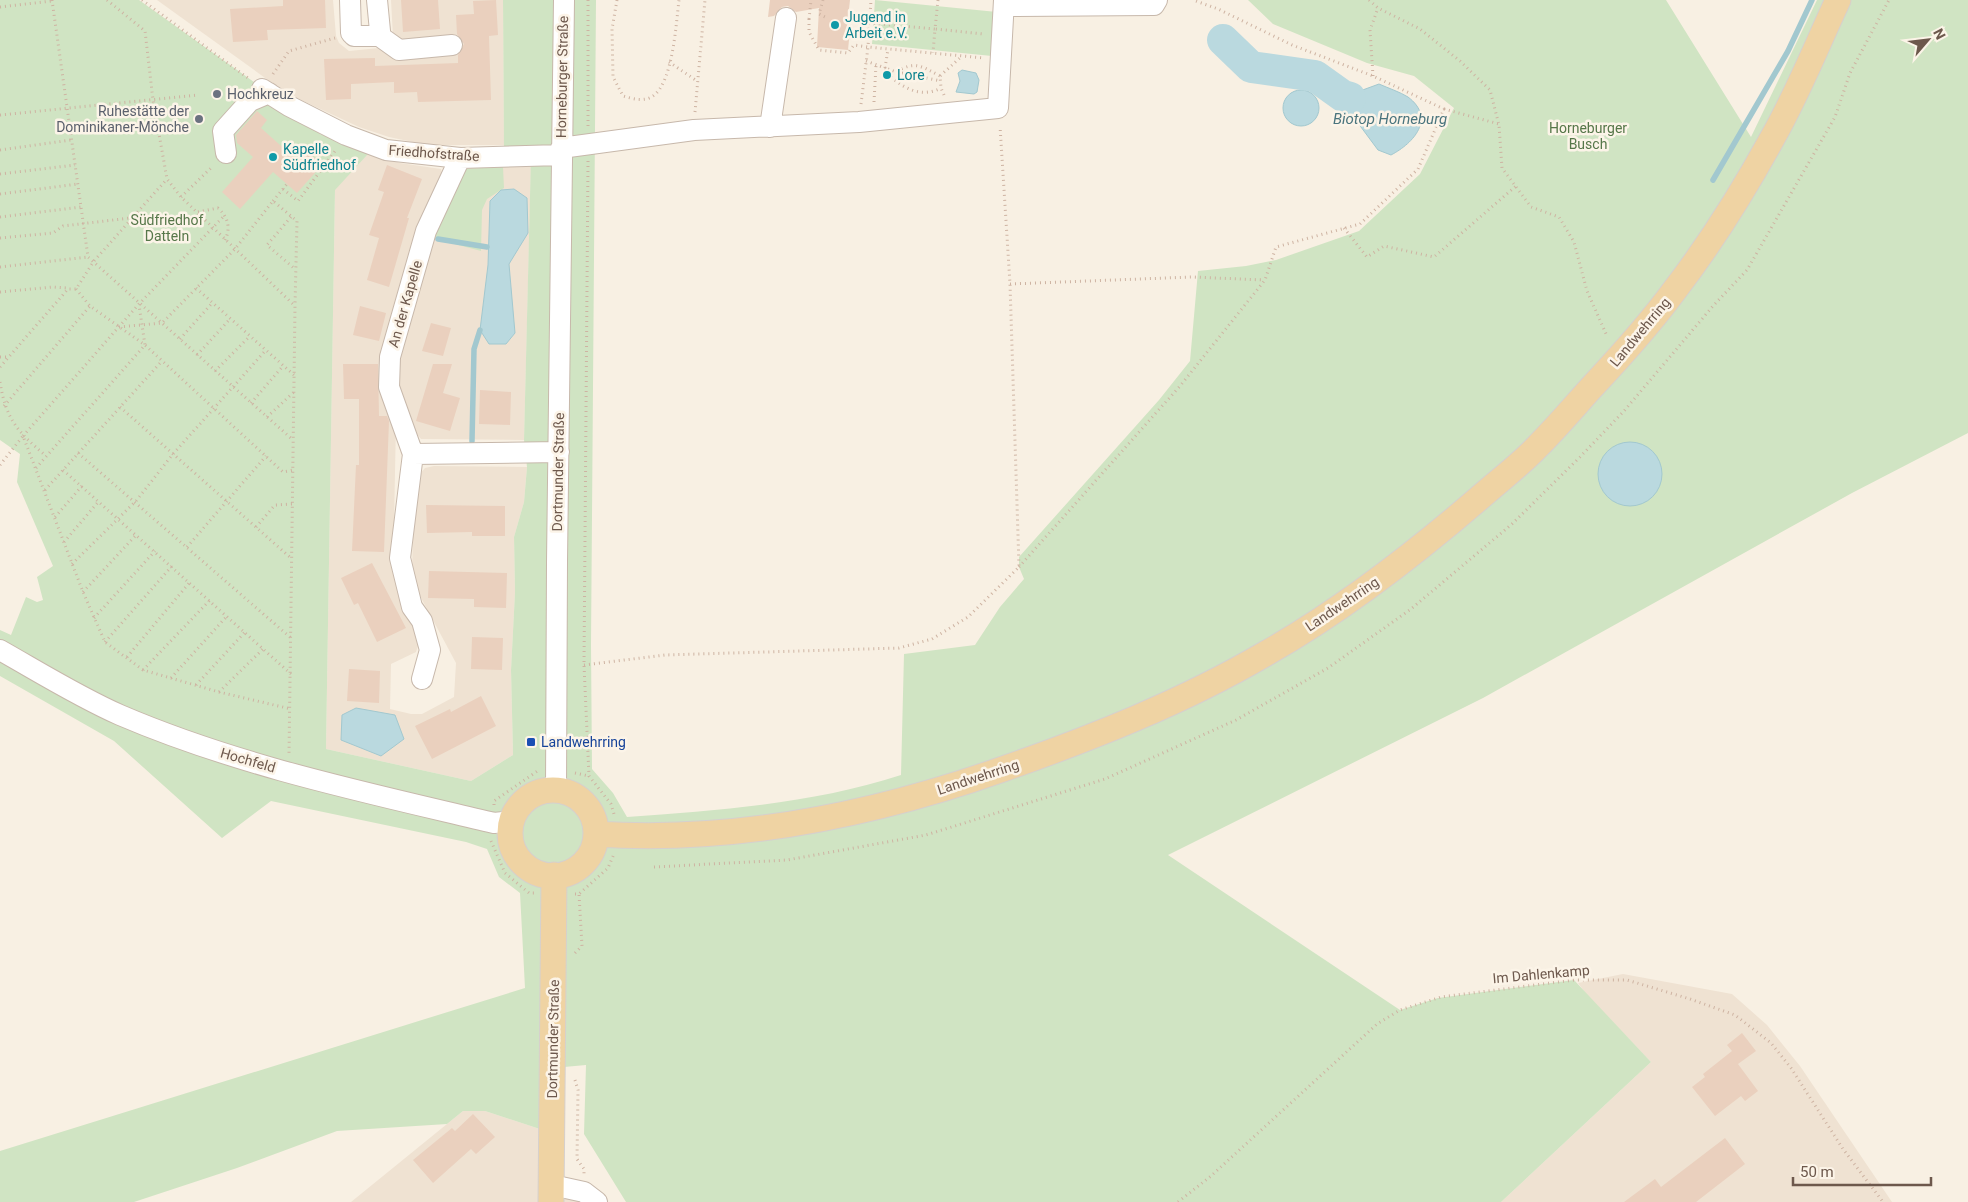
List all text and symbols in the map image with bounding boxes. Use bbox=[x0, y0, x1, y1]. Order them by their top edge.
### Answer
place label: Jugend in Arbeit e.V. bbox=[845, 9, 908, 41]
north arrow bbox=[1903, 15, 1953, 65]
street label: Horneburger Straße bbox=[553, 16, 571, 138]
marker: Jugend in Arbeit e.V. bbox=[829, 19, 841, 31]
text: N bbox=[1930, 26, 1949, 42]
place label: Lore bbox=[897, 67, 925, 83]
marker: Lore bbox=[881, 69, 893, 81]
place label: Hochkreuz bbox=[227, 86, 294, 102]
marker: Hochkreuz bbox=[211, 88, 223, 100]
place label: Ruhestätte der Dominikaner-Mönche bbox=[56, 103, 189, 135]
water label: Biotop Horneburg bbox=[1333, 110, 1447, 128]
marker: Ruhestätte der Dominikaner-Mönche bbox=[193, 113, 205, 125]
park label: Horneburger Busch bbox=[1549, 120, 1627, 152]
place label: Kapelle Südfriedhof bbox=[283, 141, 356, 173]
street label: Friedhofstraße bbox=[388, 142, 480, 164]
marker: Kapelle Südfriedhof bbox=[267, 151, 279, 163]
park label: Südfriedhof Datteln bbox=[131, 212, 204, 244]
street label: An der Kapelle bbox=[385, 259, 425, 349]
street label: Landwehrring bbox=[1607, 294, 1673, 370]
street label: Dortmunder Straße bbox=[549, 412, 567, 532]
street label: Landwehrring bbox=[1302, 574, 1382, 634]
place label: Landwehrring bbox=[541, 734, 626, 750]
marker: Landwehrring bbox=[525, 736, 537, 748]
street label: Hochfeld bbox=[219, 745, 277, 775]
street label: Landwehrring bbox=[935, 756, 1021, 798]
street label: Im Dahlenkamp bbox=[1492, 962, 1590, 986]
street label: Dortmunder Straße bbox=[544, 979, 562, 1099]
scale bar bbox=[1793, 1154, 1930, 1186]
text: 50 m bbox=[1800, 1163, 1834, 1181]

